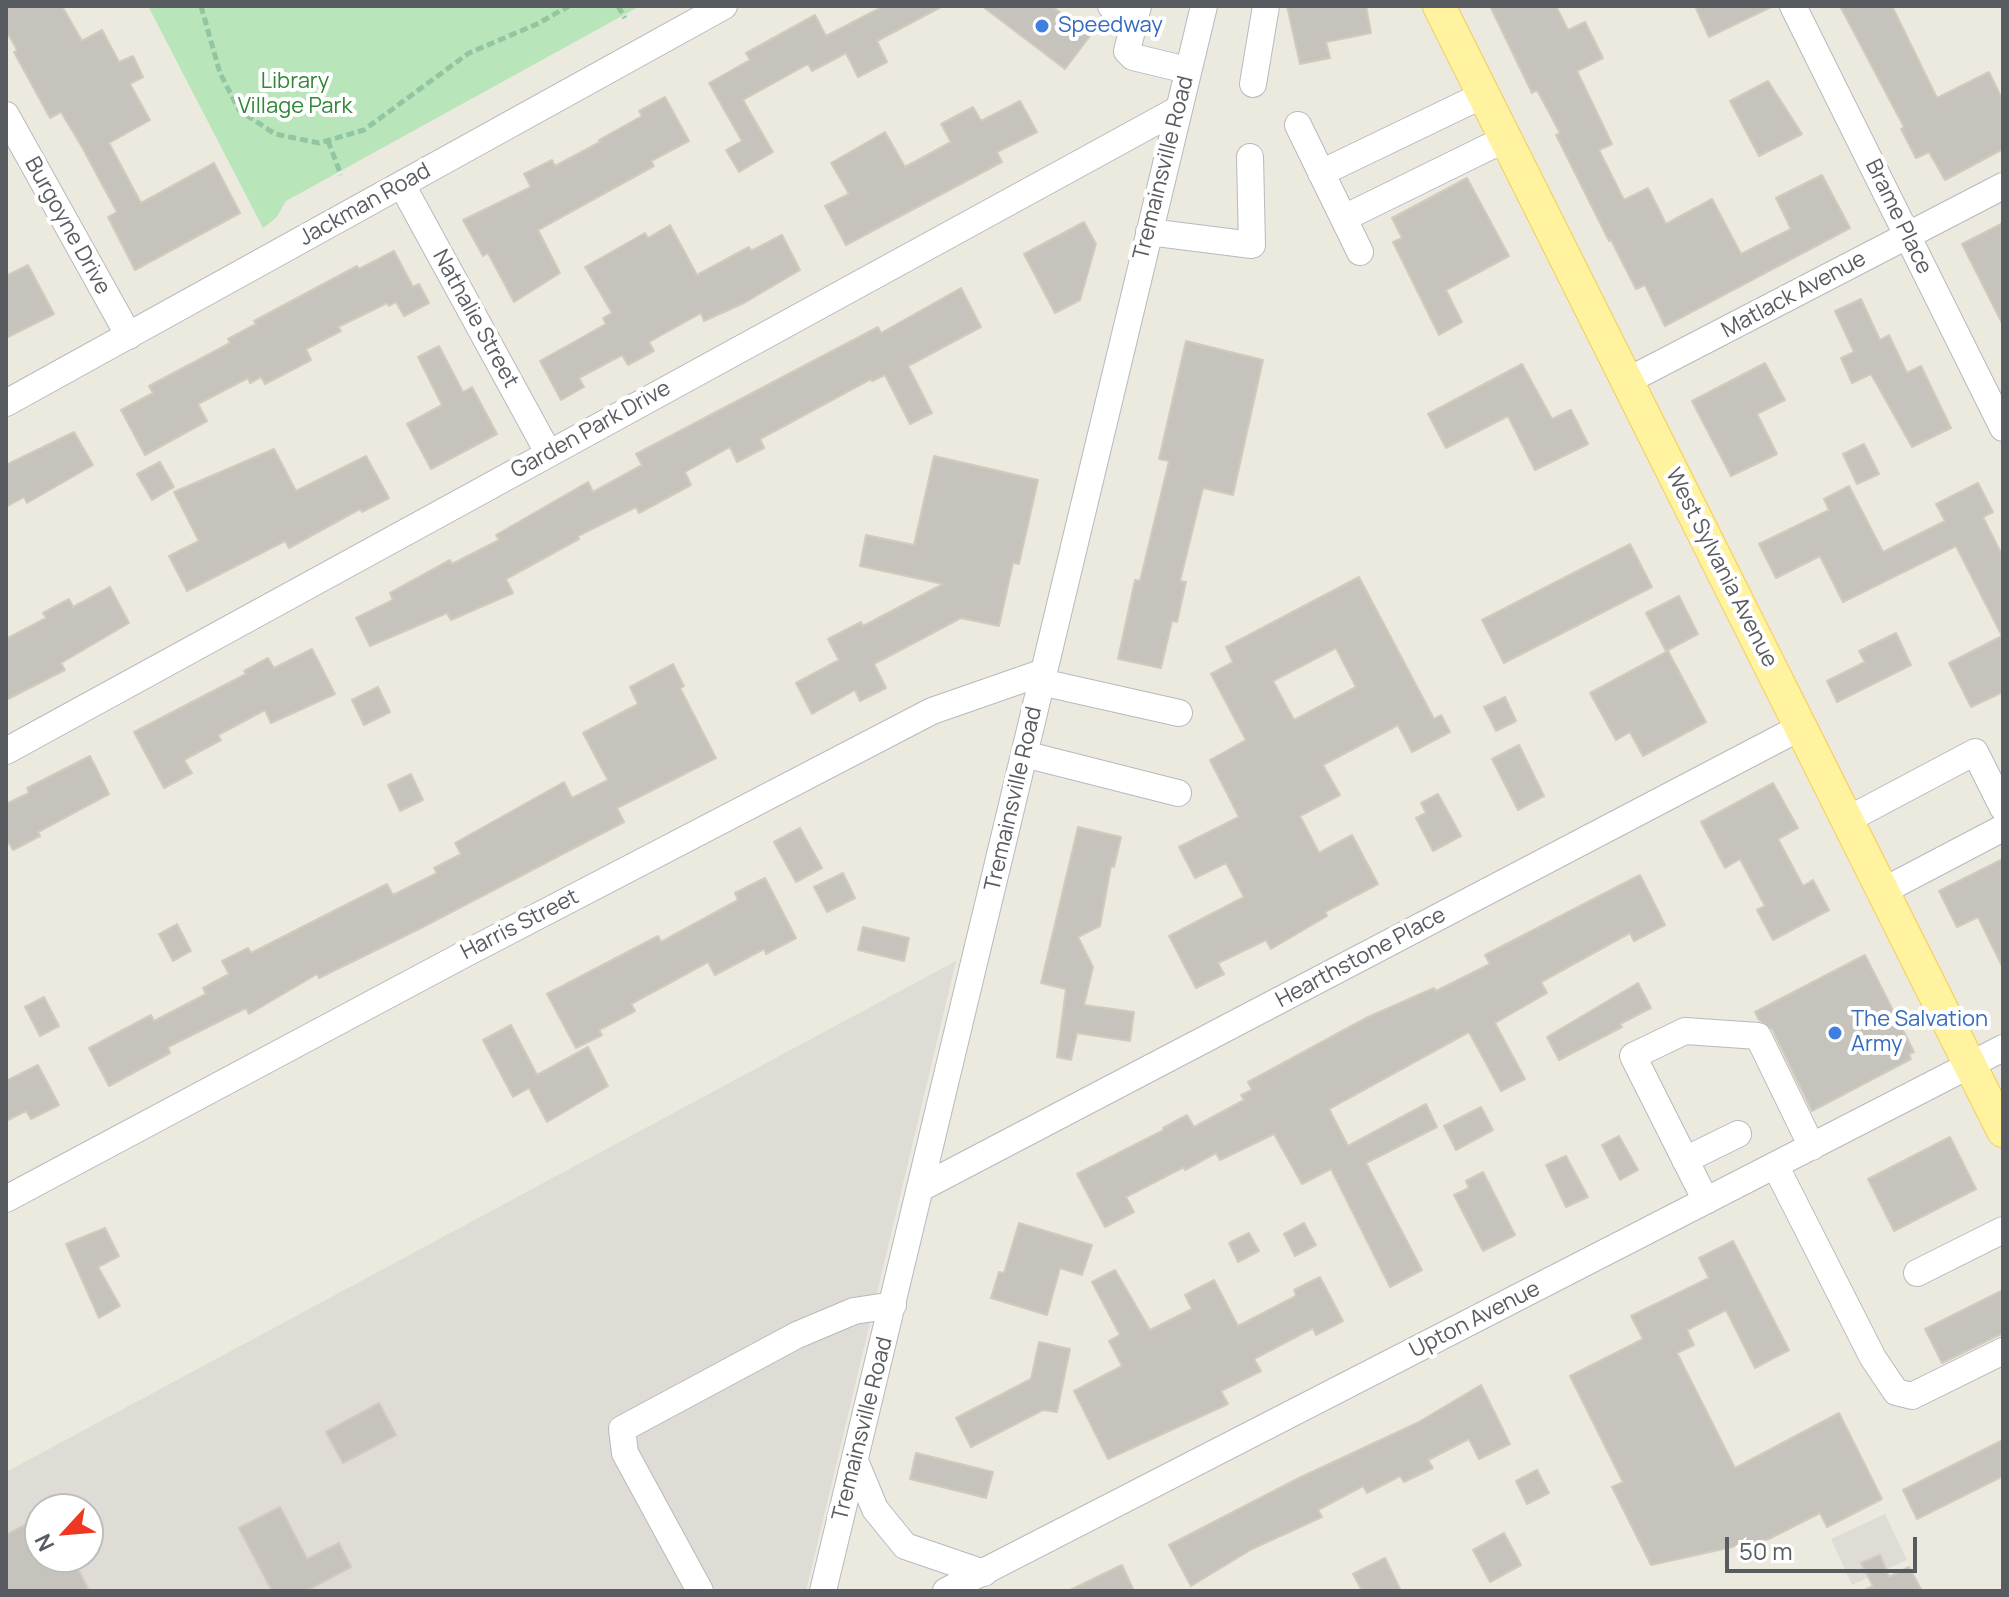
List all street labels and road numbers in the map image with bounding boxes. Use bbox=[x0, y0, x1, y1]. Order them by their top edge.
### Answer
street label: Tremainsville Road bbox=[1128, 73, 1200, 263]
street label: Burgoyne Drive bbox=[18, 153, 116, 299]
street label: Brame Place bbox=[1859, 155, 1937, 279]
street label: Jackman Road bbox=[295, 158, 435, 252]
street label: Nathalie Street bbox=[426, 245, 524, 393]
street label: Matlack Avenue bbox=[1717, 246, 1871, 344]
street label: Garden Park Drive bbox=[507, 375, 675, 485]
street label: West Sylvania Avenue bbox=[1659, 464, 1783, 672]
street label: Tremainsville Road bbox=[980, 704, 1048, 894]
street label: Harris Street bbox=[457, 884, 583, 966]
street label: Hearthstone Place bbox=[1272, 902, 1450, 1014]
street label: Upton Avenue bbox=[1405, 1276, 1545, 1364]
street label: Tremainsville Road bbox=[827, 1334, 899, 1524]

